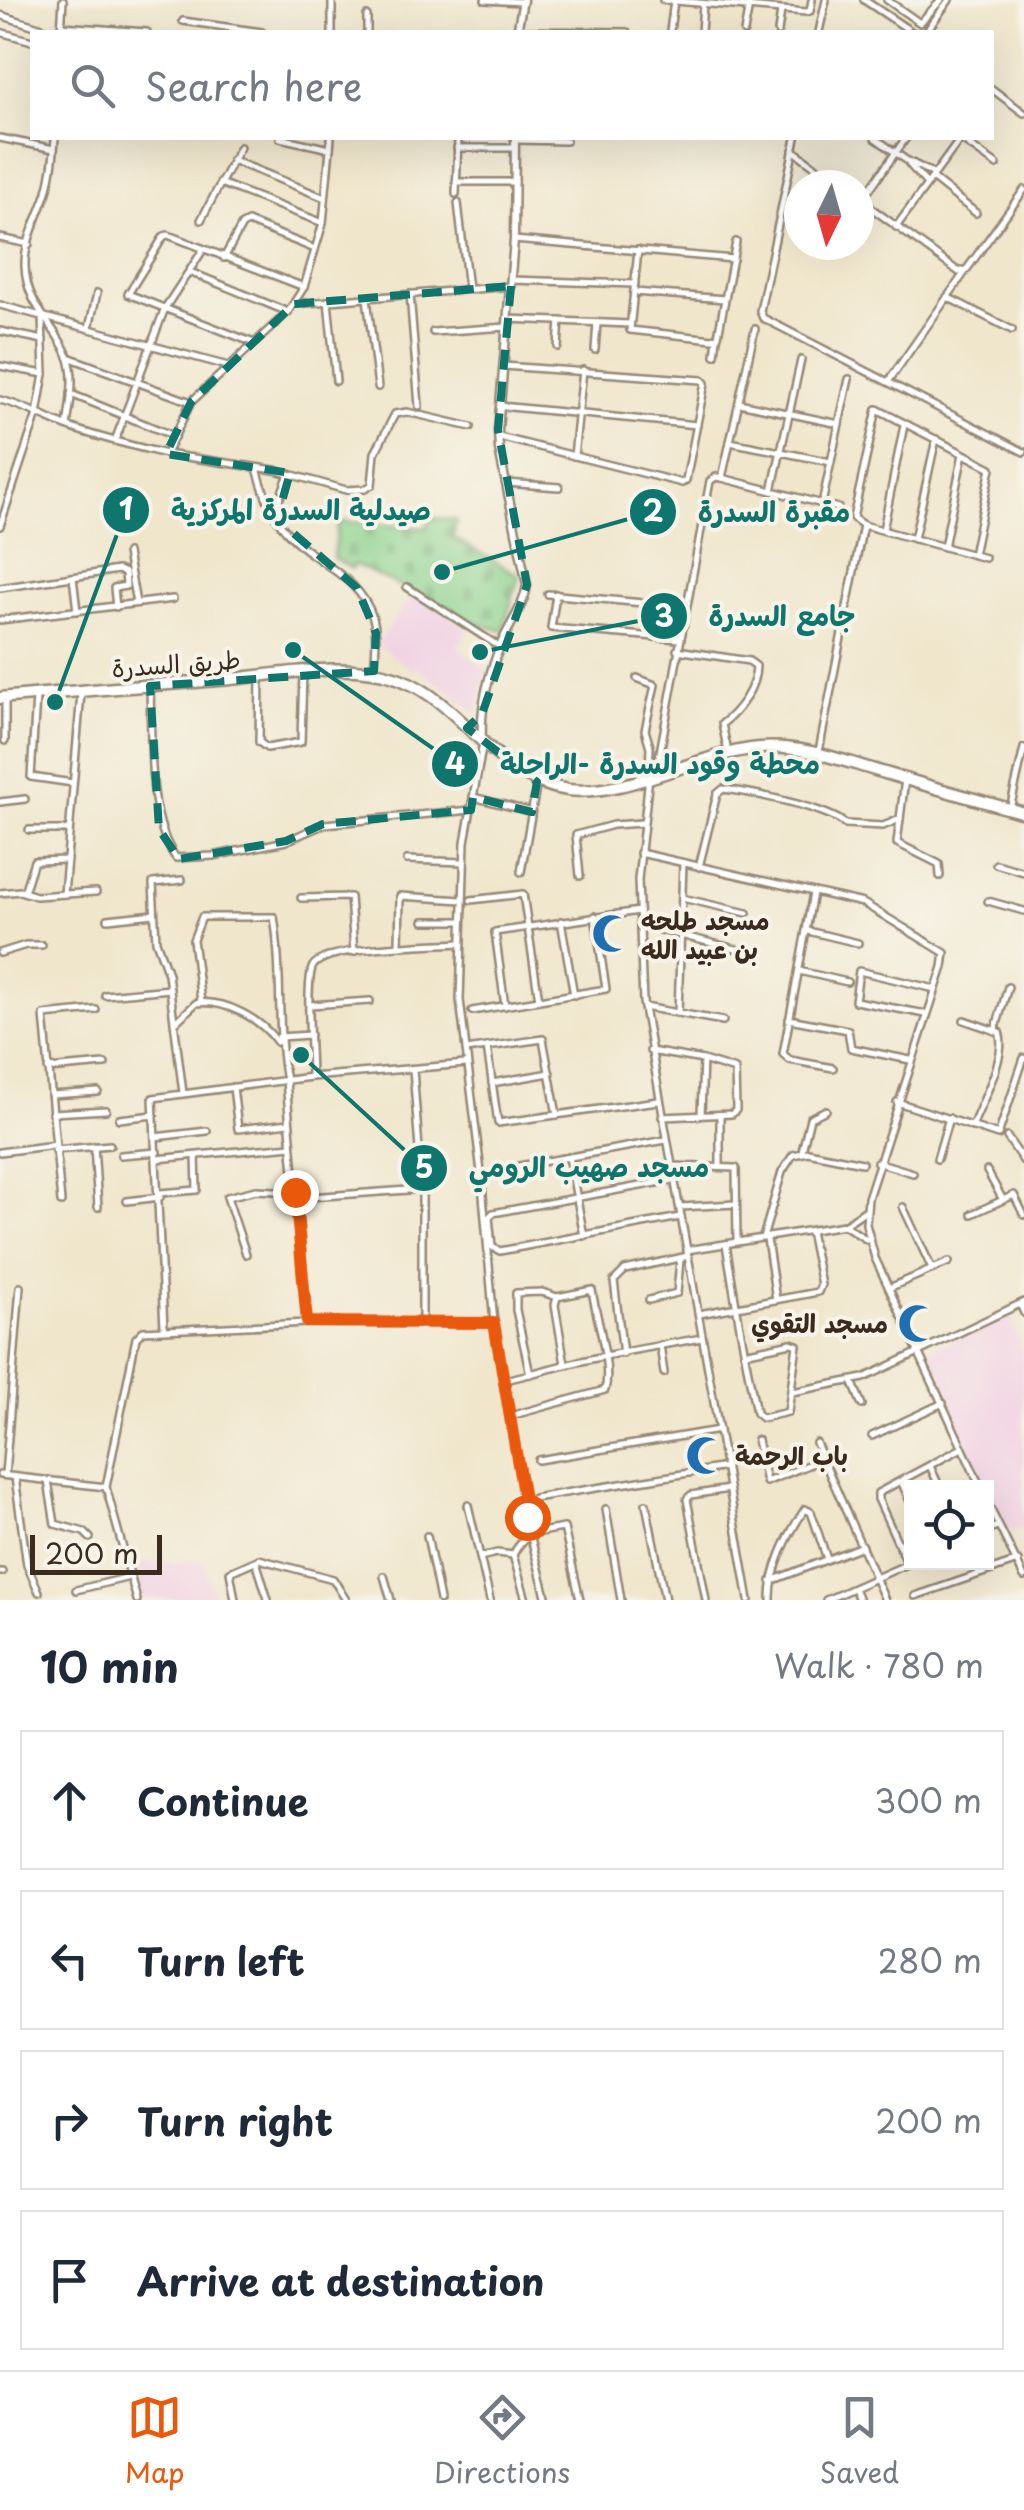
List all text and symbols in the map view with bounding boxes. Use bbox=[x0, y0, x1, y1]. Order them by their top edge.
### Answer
search box bbox=[30, 30, 994, 140]
text: Search here bbox=[145, 57, 362, 114]
icon: search bbox=[65, 58, 120, 113]
north arrow bbox=[784, 170, 874, 260]
callout: صيدلية السدرة المركزية bbox=[101, 481, 451, 539]
callout: مقبرة السدرة bbox=[628, 483, 871, 541]
text: 1 bbox=[119, 485, 133, 530]
text: صيدلية السدرة المركزية bbox=[171, 487, 431, 530]
text: 2 bbox=[642, 487, 664, 532]
text: مقبرة السدرة bbox=[698, 489, 850, 532]
callout: جامع السدرة bbox=[639, 587, 876, 645]
text: 3 bbox=[654, 592, 674, 637]
text: جامع السدرة bbox=[709, 593, 855, 636]
street label: طريق السدرة bbox=[110, 640, 242, 686]
callout: محطة وقود السدرة -الراحلة bbox=[430, 735, 840, 793]
text: 4 bbox=[445, 740, 465, 785]
text: محطة وقود السدرة -الراحلة bbox=[500, 741, 820, 784]
place label: مسجد طلحه بن عبيد الله bbox=[641, 901, 770, 968]
mosque icon: مسجد طلحه بن عبيد الله bbox=[590, 913, 632, 955]
callout: مسجد صهيب الرومي bbox=[399, 1139, 729, 1197]
text: 5 bbox=[414, 1143, 434, 1188]
text: مسجد صهيب الرومي bbox=[469, 1144, 709, 1193]
route end bbox=[273, 1170, 319, 1216]
mosque icon: مسجد التقوي bbox=[897, 1302, 939, 1344]
place label: مسجد التقوي bbox=[751, 1304, 888, 1343]
mosque icon: باب الرحمة bbox=[684, 1434, 726, 1476]
place label: باب الرحمة bbox=[735, 1436, 848, 1474]
map controls bbox=[904, 1480, 994, 1570]
button: locate bbox=[904, 1480, 994, 1570]
route start bbox=[505, 1495, 551, 1541]
scale bar bbox=[30, 1530, 162, 1574]
text: 200 m bbox=[45, 1531, 138, 1574]
text: 10 min bbox=[40, 1634, 179, 1697]
text: Walk · 780 m bbox=[774, 1641, 984, 1689]
text: Continue bbox=[137, 1772, 308, 1829]
icon: ahead bbox=[42, 1773, 97, 1828]
text: 300 m bbox=[874, 1776, 982, 1824]
text: Turn left bbox=[137, 1932, 305, 1989]
icon: left bbox=[42, 1933, 97, 1988]
text: 280 m bbox=[878, 1936, 982, 1984]
text: Turn right bbox=[137, 2092, 333, 2149]
icon: right bbox=[42, 2093, 97, 2148]
text: 200 m bbox=[875, 2096, 982, 2144]
text: Arrive at destination bbox=[137, 2252, 545, 2309]
icon: arrive bbox=[42, 2253, 97, 2308]
tab: Map bbox=[125, 2390, 185, 2493]
tab: Directions bbox=[434, 2390, 570, 2493]
tab: Saved bbox=[820, 2390, 899, 2493]

